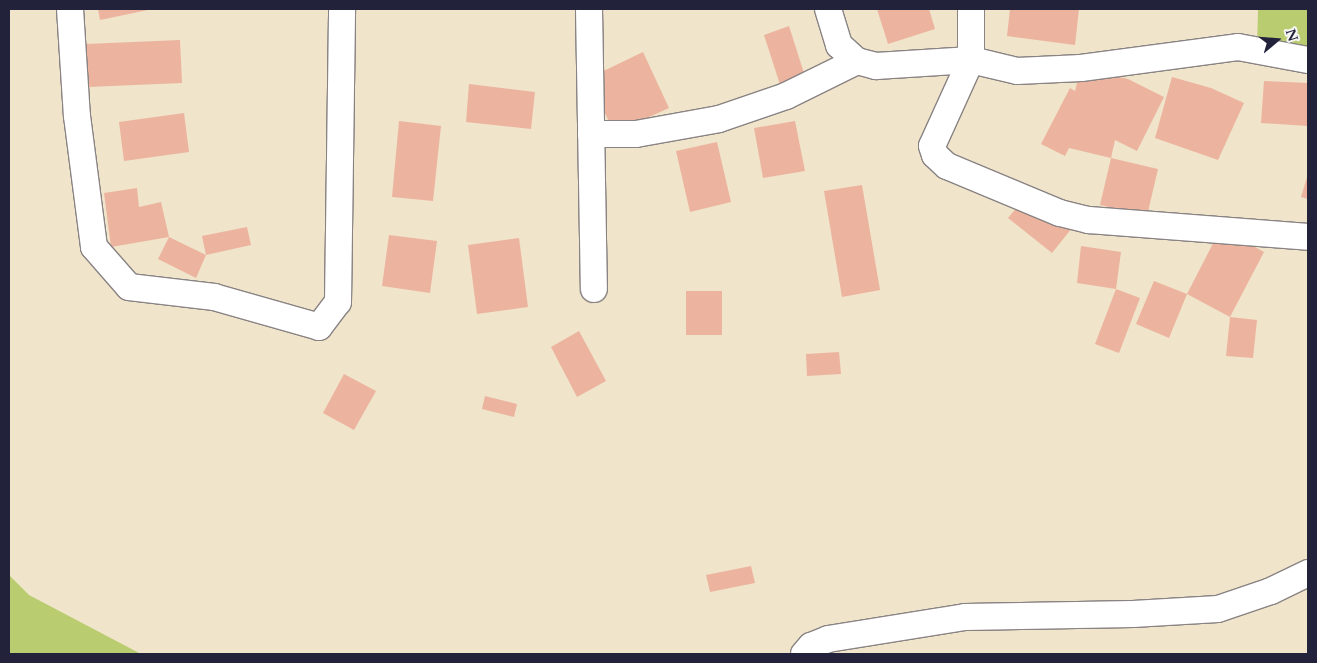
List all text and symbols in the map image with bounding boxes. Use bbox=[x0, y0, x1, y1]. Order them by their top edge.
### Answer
north arrow bbox=[1252, 15, 1302, 65]
text: N bbox=[1281, 26, 1303, 44]

